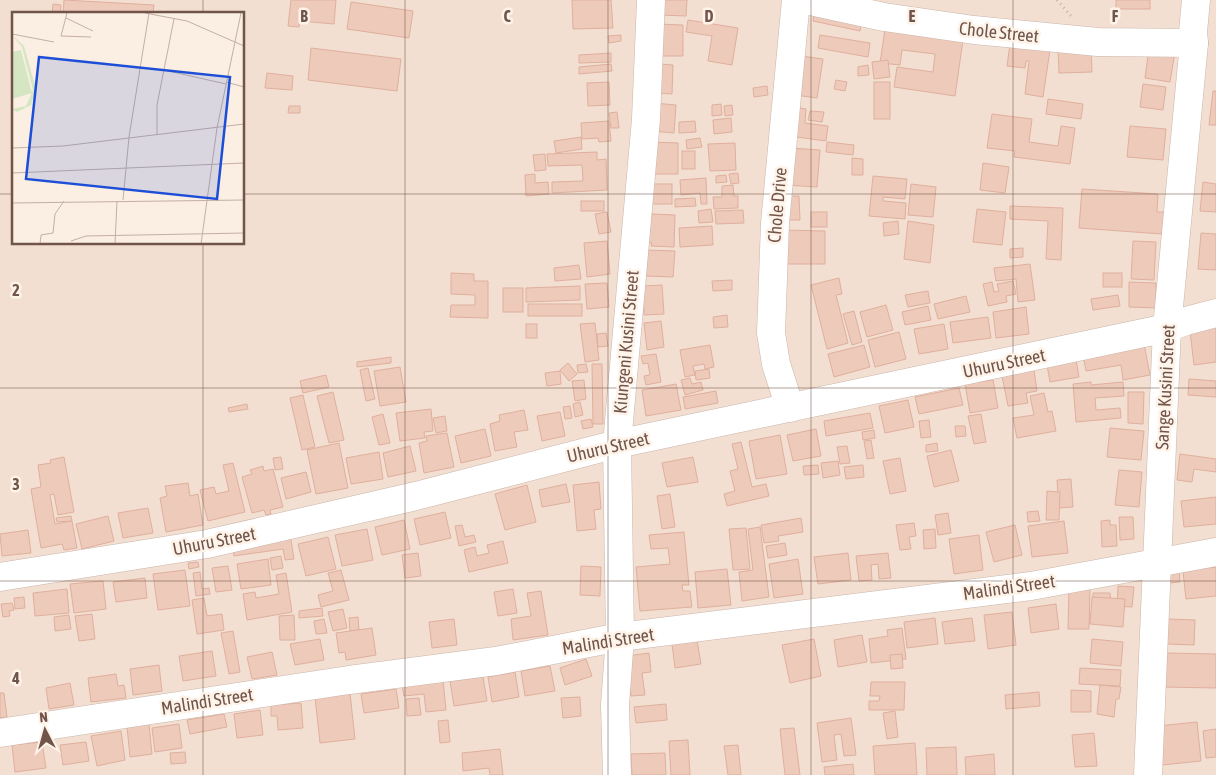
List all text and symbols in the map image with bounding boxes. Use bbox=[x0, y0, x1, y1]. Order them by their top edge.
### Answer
text: B bbox=[300, 7, 308, 25]
text: C bbox=[503, 7, 511, 25]
text: D bbox=[705, 7, 714, 25]
text: E bbox=[909, 7, 916, 25]
text: F bbox=[1112, 7, 1119, 25]
inset map bbox=[12, 12, 245, 245]
street label: Chole Street bbox=[958, 17, 1040, 47]
street label: Chole Drive bbox=[763, 166, 791, 244]
street label: Kiungeni Kusini Street bbox=[609, 269, 643, 415]
text: 2 bbox=[12, 281, 20, 299]
street label: Sange Kusini Street bbox=[1151, 324, 1179, 450]
street label: Uhuru Street bbox=[961, 344, 1047, 382]
street label: Uhuru Street bbox=[565, 427, 651, 467]
text: 3 bbox=[12, 475, 20, 493]
street label: Uhuru Street bbox=[171, 523, 257, 559]
street label: Malindi Street bbox=[962, 570, 1056, 604]
street label: Malindi Street bbox=[561, 623, 655, 659]
text: 4 bbox=[11, 669, 20, 687]
street label: Malindi Street bbox=[160, 683, 254, 719]
north arrow bbox=[20, 705, 70, 755]
text: N bbox=[39, 709, 49, 725]

